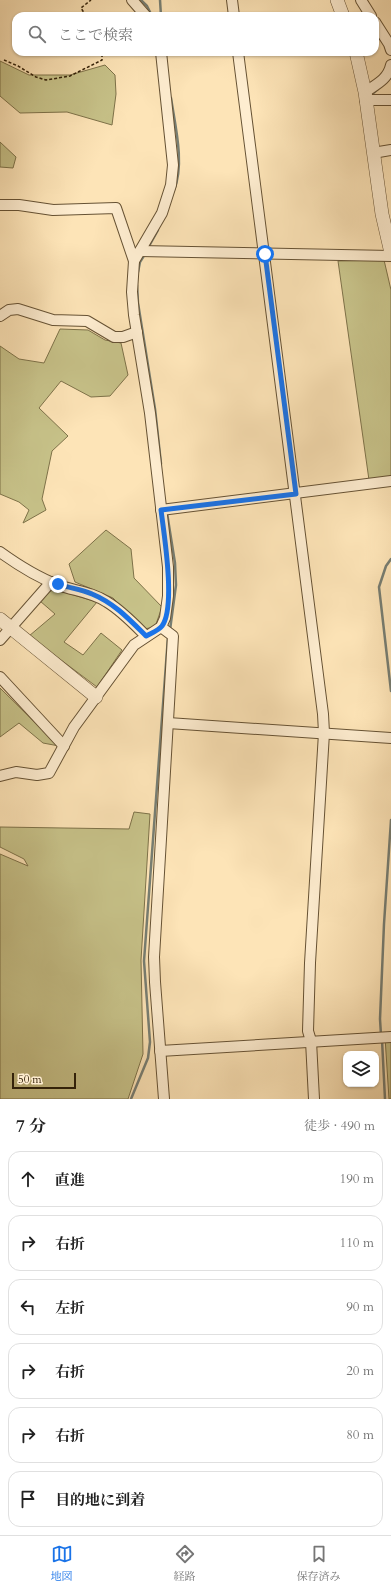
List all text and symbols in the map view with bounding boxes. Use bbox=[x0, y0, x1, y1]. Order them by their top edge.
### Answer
search box bbox=[12, 12, 379, 56]
icon: search bbox=[26, 23, 48, 45]
text: ここで検索 bbox=[58, 25, 133, 45]
route start bbox=[256, 245, 274, 263]
route end bbox=[49, 575, 67, 593]
map controls bbox=[343, 1051, 379, 1087]
button: layers bbox=[343, 1051, 379, 1087]
scale bar bbox=[12, 1071, 76, 1090]
text: 50 m bbox=[18, 1072, 42, 1087]
text: 7 分 bbox=[16, 1115, 46, 1138]
text: 徒歩 · 490 m bbox=[304, 1117, 375, 1135]
icon: ahead bbox=[17, 1168, 39, 1190]
text: 直進 bbox=[55, 1170, 85, 1190]
text: 190 m bbox=[340, 1170, 374, 1188]
icon: right bbox=[17, 1232, 39, 1254]
text: 右折 bbox=[55, 1234, 85, 1254]
text: 110 m bbox=[340, 1234, 374, 1252]
icon: left bbox=[17, 1296, 39, 1318]
text: 左折 bbox=[55, 1298, 85, 1318]
text: 90 m bbox=[346, 1298, 374, 1316]
icon: right bbox=[17, 1360, 39, 1382]
text: 右折 bbox=[55, 1362, 85, 1382]
text: 20 m bbox=[346, 1362, 374, 1380]
icon: right bbox=[17, 1424, 39, 1446]
text: 右折 bbox=[55, 1426, 85, 1446]
text: 80 m bbox=[346, 1426, 374, 1444]
icon: arrive bbox=[17, 1488, 39, 1510]
text: 目的地に到着 bbox=[55, 1490, 145, 1510]
tab: 地図 bbox=[51, 1543, 73, 1584]
tab: 経路 bbox=[174, 1543, 196, 1584]
tab: 保存済み bbox=[297, 1543, 341, 1584]

